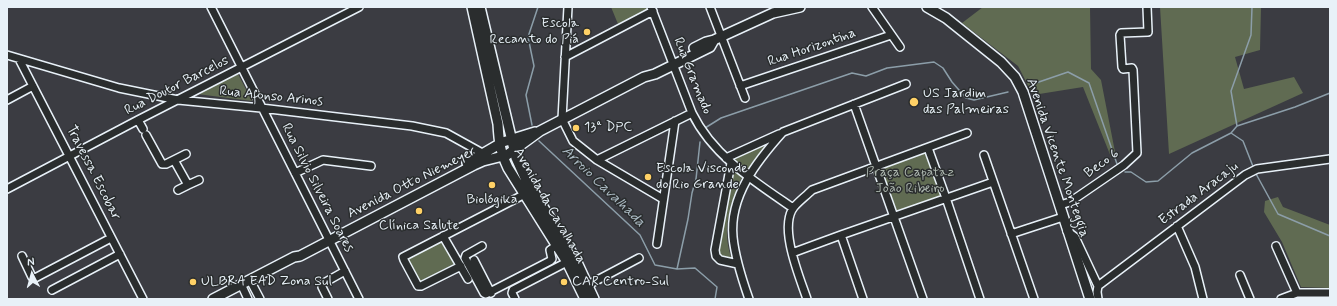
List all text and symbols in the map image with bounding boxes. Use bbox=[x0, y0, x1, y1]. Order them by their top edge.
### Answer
place label: Escola Recanto do Piá bbox=[490, 16, 579, 48]
street label: Rua Horizontina bbox=[766, 25, 858, 71]
marker: Escola Recanto do Piá bbox=[582, 27, 592, 37]
street label: Rua Gramado bbox=[669, 35, 715, 117]
street label: Rua Doutor Barcelos bbox=[122, 52, 232, 120]
street label: Avenida Vicente Monteggia bbox=[1022, 76, 1092, 240]
street label: Rua Afonso Arinos bbox=[218, 83, 324, 111]
place label: US Jardim das Palmeiras bbox=[923, 86, 1009, 118]
marker: US Jardim das Palmeiras bbox=[908, 96, 920, 108]
place label: 13ª DPC bbox=[584, 120, 632, 136]
street label: Rua Silvio Silveira Soares bbox=[277, 121, 357, 255]
street label: Travessa Escobar bbox=[62, 123, 124, 223]
marker: 13ª DPC bbox=[571, 123, 581, 133]
street label: Avenida Otto Niemeyer bbox=[345, 143, 479, 223]
water label: Arroio Cavalhada bbox=[557, 143, 649, 231]
street label: Avenida da Cavalhada bbox=[509, 145, 589, 267]
street label: Beco 6 bbox=[1081, 146, 1123, 182]
street label: Estrada Aracaju bbox=[1156, 159, 1242, 229]
place label: Escola Visconde do Rio Grande bbox=[656, 161, 748, 194]
park label: Praça Capataz João Ribeiro bbox=[866, 165, 954, 198]
marker: Escola Visconde do Rio Grande bbox=[643, 172, 653, 182]
marker: Biológika bbox=[487, 180, 497, 190]
place label: Biológika bbox=[466, 192, 518, 208]
marker: Clínica Salute bbox=[414, 206, 424, 216]
place label: Clínica Salute bbox=[379, 218, 459, 234]
north arrow bbox=[12, 254, 52, 294]
text: N bbox=[26, 255, 35, 269]
place label: ULBRA EAD Zona Sul bbox=[201, 274, 332, 290]
place label: CAR Centro-Sul bbox=[572, 274, 669, 290]
marker: ULBRA EAD Zona Sul bbox=[188, 277, 198, 287]
marker: CAR Centro-Sul bbox=[559, 277, 569, 287]

